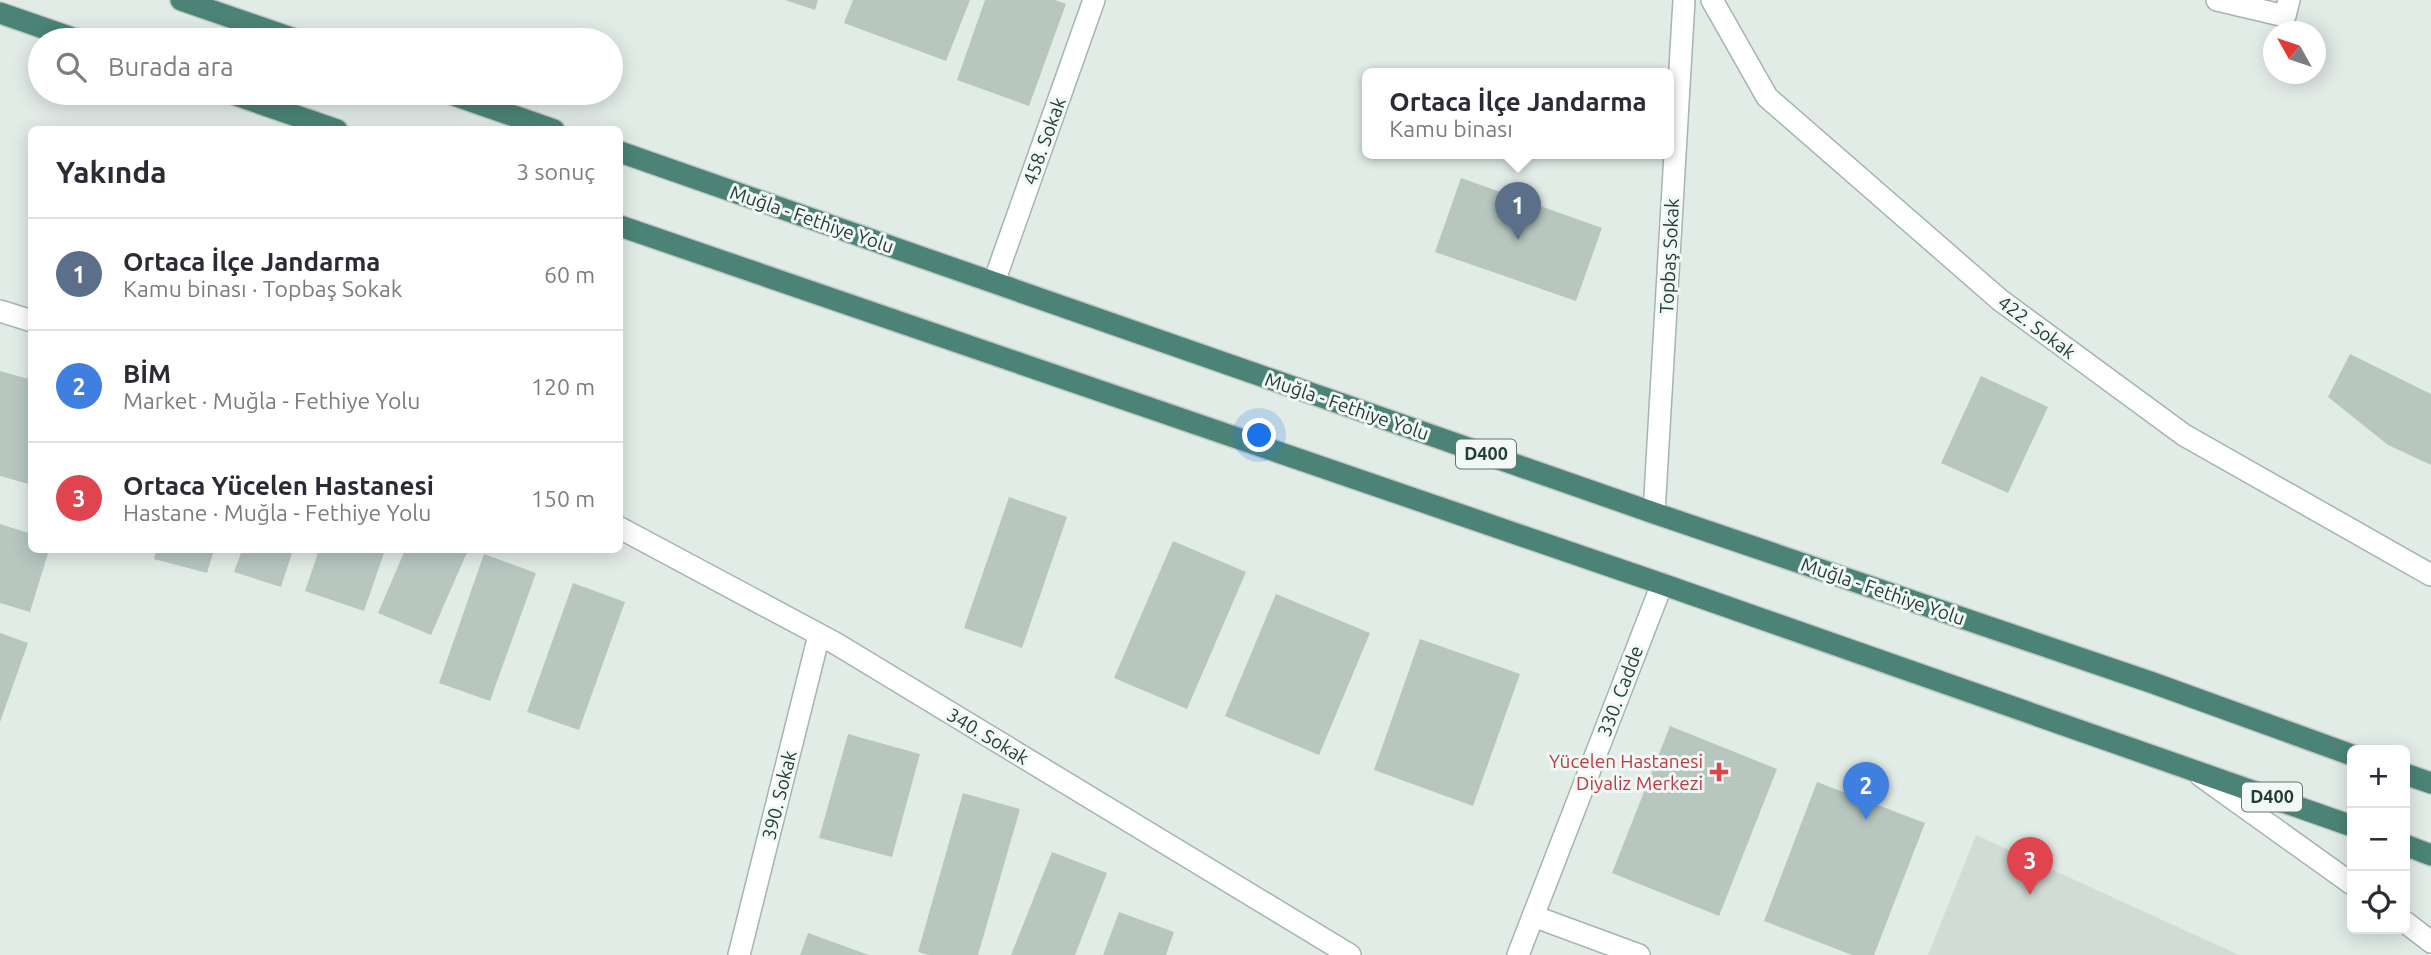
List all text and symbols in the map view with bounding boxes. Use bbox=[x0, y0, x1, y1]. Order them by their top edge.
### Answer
north arrow bbox=[2263, 21, 2326, 84]
search box bbox=[28, 28, 623, 105]
icon: search bbox=[52, 48, 90, 86]
text: Burada ara bbox=[108, 52, 234, 81]
popup bbox=[1362, 68, 1674, 159]
text: Ortaca İlçe Jandarma bbox=[1389, 87, 1647, 116]
street label: 458. Sokak bbox=[1018, 94, 1070, 188]
text: Kamu binası bbox=[1389, 116, 1513, 141]
text: Yakında bbox=[56, 155, 167, 189]
text: 3 sonuç bbox=[516, 159, 595, 184]
street label: Muğla - Fethiye Yolu bbox=[727, 181, 897, 257]
pin: 1 bbox=[1495, 182, 1541, 240]
street label: Topbaş Sokak bbox=[1655, 197, 1683, 314]
text: Ortaca İlçe Jandarma bbox=[123, 247, 380, 276]
text: 1 bbox=[73, 262, 85, 287]
text: 60 m bbox=[544, 262, 595, 287]
text: Kamu binası · Topbaş Sokak bbox=[123, 276, 402, 301]
street label: 422. Sokak bbox=[1994, 291, 2080, 363]
text: BİM bbox=[123, 359, 171, 388]
street label: Muğla - Fethiye Yolu bbox=[1262, 368, 1432, 444]
text: 2 bbox=[73, 374, 85, 399]
text: 120 m bbox=[531, 374, 595, 399]
text: Market · Muğla - Fethiye Yolu bbox=[123, 388, 421, 413]
your location bbox=[1242, 418, 1276, 452]
road number: D400 bbox=[1456, 440, 1516, 468]
text: Ortaca Yücelen Hastanesi bbox=[123, 471, 434, 500]
text: 3 bbox=[73, 486, 85, 511]
text: 150 m bbox=[531, 486, 595, 511]
text: Hastane · Muğla - Fethiye Yolu bbox=[123, 500, 432, 525]
street label: Muğla - Fethiye Yolu bbox=[1798, 553, 1968, 629]
street label: 330. Cadde bbox=[1593, 643, 1647, 739]
street label: 340. Sokak bbox=[943, 703, 1033, 769]
map controls bbox=[2347, 745, 2410, 934]
button: + bbox=[2347, 745, 2410, 808]
street label: 390. Sokak bbox=[757, 748, 801, 842]
place label: Yücelen Hastanesi Diyaliz Merkezi bbox=[1549, 750, 1703, 794]
marker: Yücelen Hastanesi Diyaliz Merkezi bbox=[1709, 762, 1729, 782]
pin: 2 bbox=[1843, 762, 1889, 820]
road number: D400 bbox=[2242, 782, 2302, 812]
button: − bbox=[2347, 808, 2410, 871]
pin: 3 bbox=[2007, 837, 2053, 895]
button: locate bbox=[2347, 871, 2410, 934]

